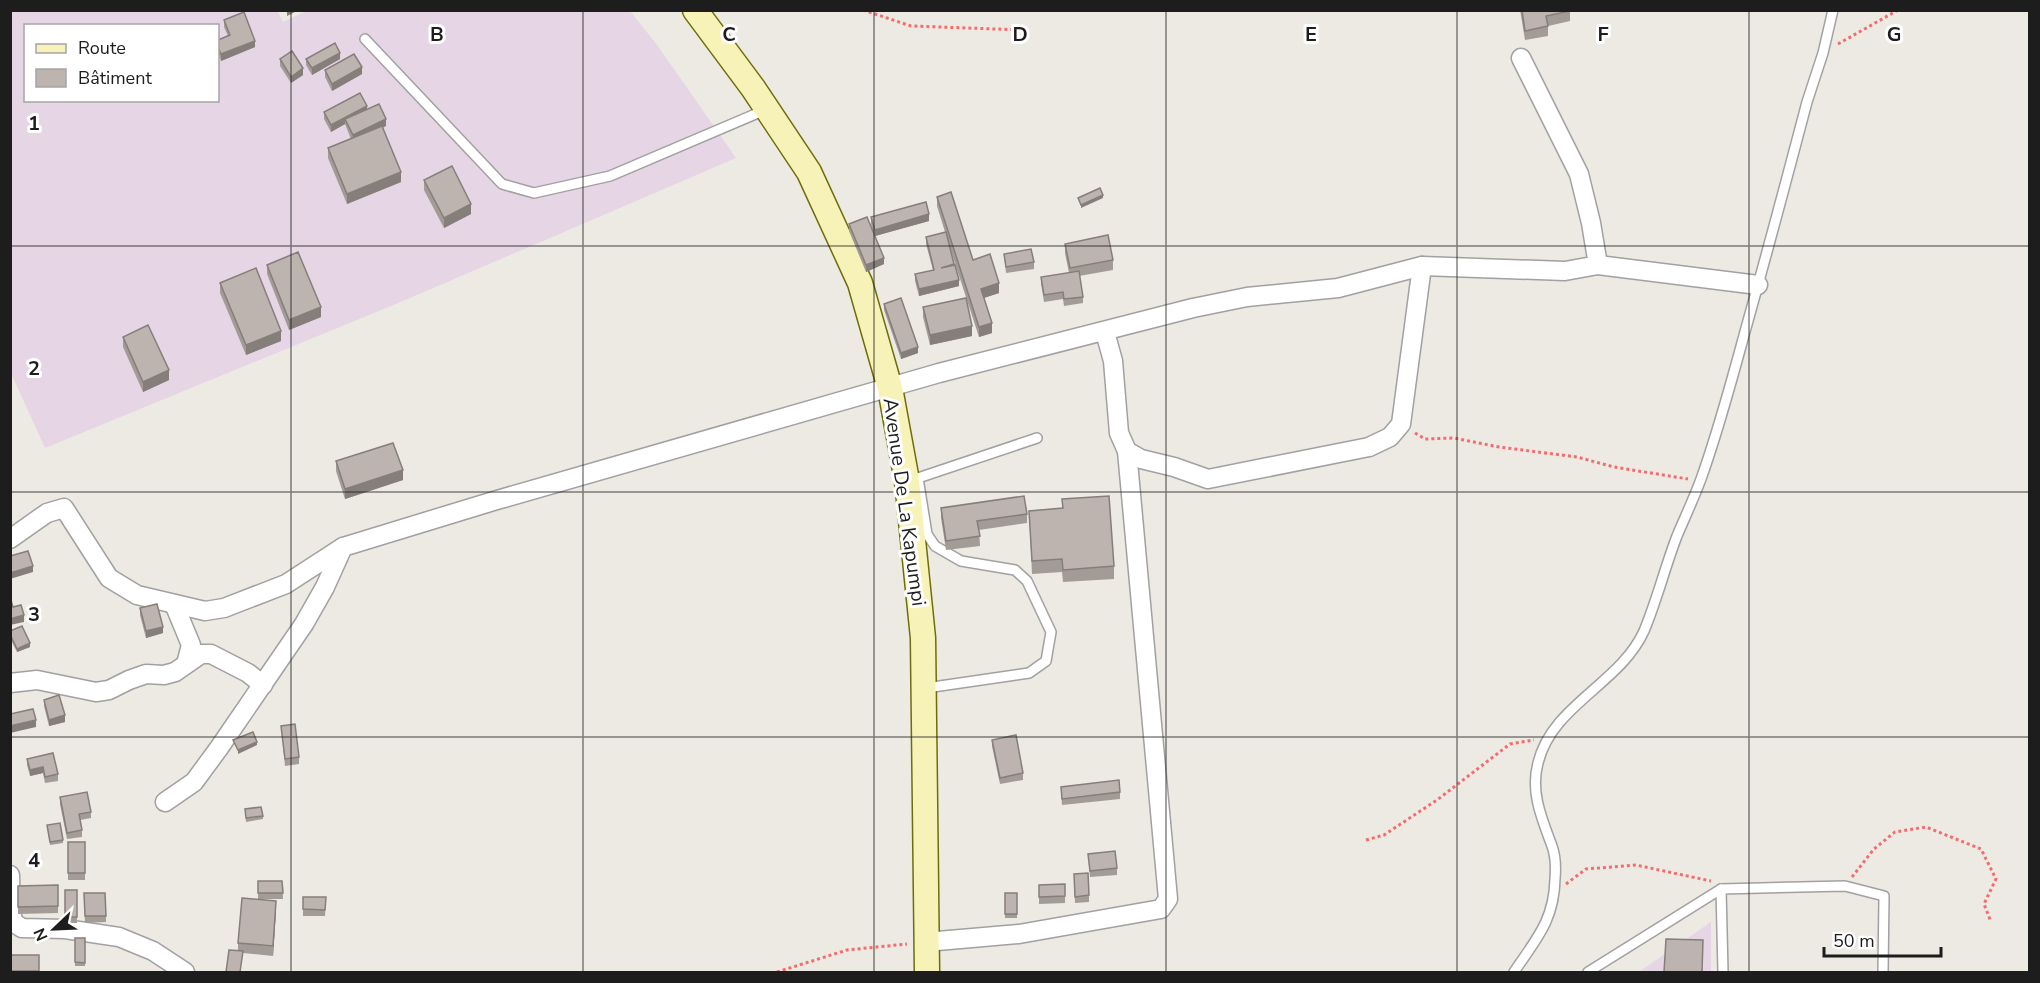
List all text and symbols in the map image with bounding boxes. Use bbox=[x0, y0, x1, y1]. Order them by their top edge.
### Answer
text: B bbox=[430, 21, 444, 48]
text: C bbox=[722, 21, 736, 48]
text: D bbox=[1012, 21, 1028, 48]
text: E bbox=[1305, 21, 1317, 48]
text: F bbox=[1597, 21, 1609, 48]
text: G bbox=[1887, 21, 1901, 48]
legend bbox=[24, 24, 219, 102]
text: Route bbox=[78, 36, 126, 60]
text: Bâtiment bbox=[78, 66, 152, 90]
text: 1 bbox=[28, 110, 40, 137]
text: 2 bbox=[28, 355, 40, 382]
street label: Avenue De La Kapumpi bbox=[877, 396, 932, 608]
text: 3 bbox=[28, 601, 40, 628]
text: 4 bbox=[28, 847, 40, 874]
north arrow bbox=[24, 899, 84, 959]
scale bar bbox=[1824, 920, 1941, 958]
text: N bbox=[29, 925, 54, 944]
text: 50 m bbox=[1833, 929, 1875, 953]

